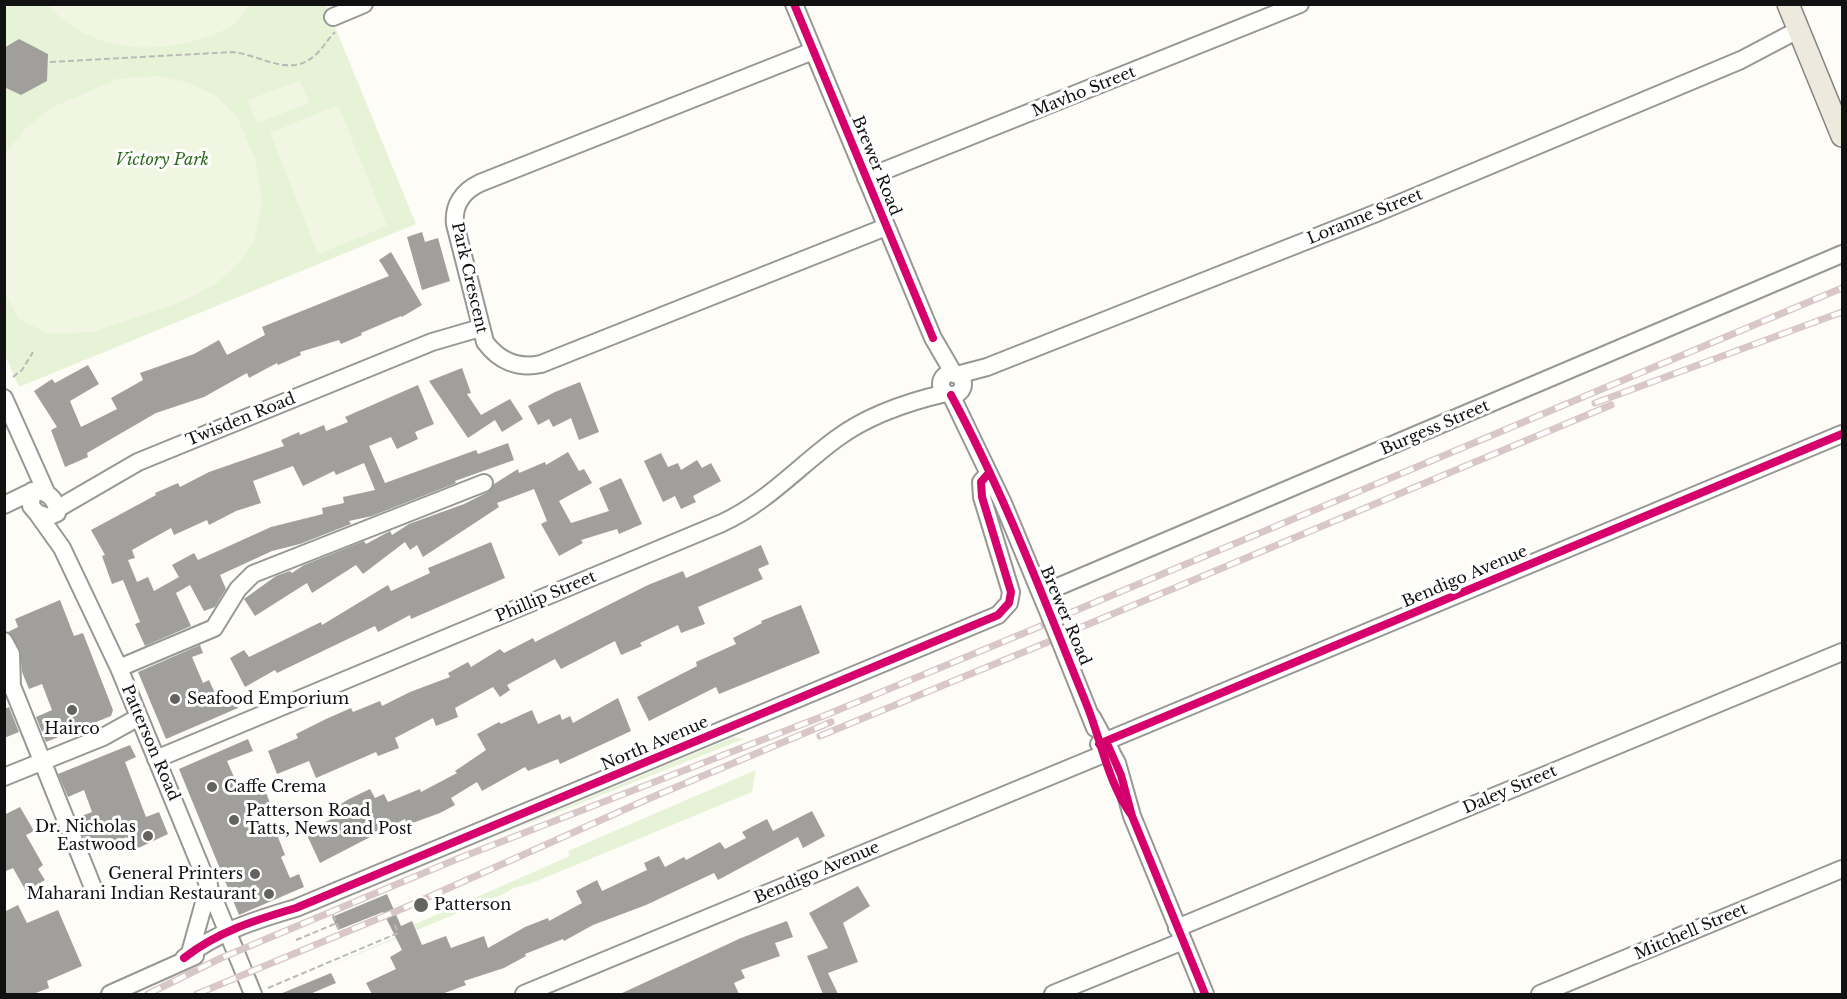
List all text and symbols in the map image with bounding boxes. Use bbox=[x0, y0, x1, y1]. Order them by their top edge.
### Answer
street label: Mavho Street bbox=[1030, 63, 1138, 121]
street label: Brewer Road bbox=[847, 113, 905, 219]
park label: Victory Park bbox=[115, 150, 209, 170]
street label: Loranne Street bbox=[1305, 185, 1425, 249]
street label: Park Crescent bbox=[447, 221, 491, 335]
street label: Twisden Road bbox=[184, 389, 298, 451]
street label: Burgess Street bbox=[1378, 396, 1492, 460]
street label: Bendigo Avenue bbox=[1399, 542, 1531, 612]
street label: Brewer Road bbox=[1035, 563, 1095, 669]
street label: Phillip Street bbox=[493, 567, 599, 627]
street label: Patterson Road bbox=[117, 682, 183, 804]
place label: Seafood Emporium bbox=[187, 689, 349, 709]
marker: Seafood Emporium bbox=[168, 692, 182, 706]
marker: Hairco bbox=[65, 703, 79, 717]
street label: North Avenue bbox=[599, 713, 711, 775]
place label: Hairco bbox=[44, 719, 100, 739]
street label: Daley Street bbox=[1460, 762, 1560, 818]
place label: Caffe Crema bbox=[224, 777, 326, 797]
marker: Caffe Crema bbox=[205, 780, 219, 794]
place label: Patterson Road Tatts, News and Post bbox=[246, 801, 412, 839]
marker: Patterson Road Tatts, News and Post bbox=[227, 813, 241, 827]
place label: Dr. Nicholas Eastwood bbox=[35, 817, 136, 855]
marker: Dr. Nicholas Eastwood bbox=[141, 829, 155, 843]
street label: Bendigo Avenue bbox=[751, 838, 883, 908]
place label: General Printers bbox=[108, 864, 243, 884]
marker: General Printers bbox=[248, 867, 262, 881]
place label: Maharani Indian Restaurant bbox=[27, 884, 257, 904]
marker: Maharani Indian Restaurant bbox=[262, 887, 276, 901]
place label: Patterson bbox=[434, 895, 511, 915]
marker: Patterson bbox=[412, 896, 430, 914]
street label: Mitchell Street bbox=[1632, 900, 1750, 964]

